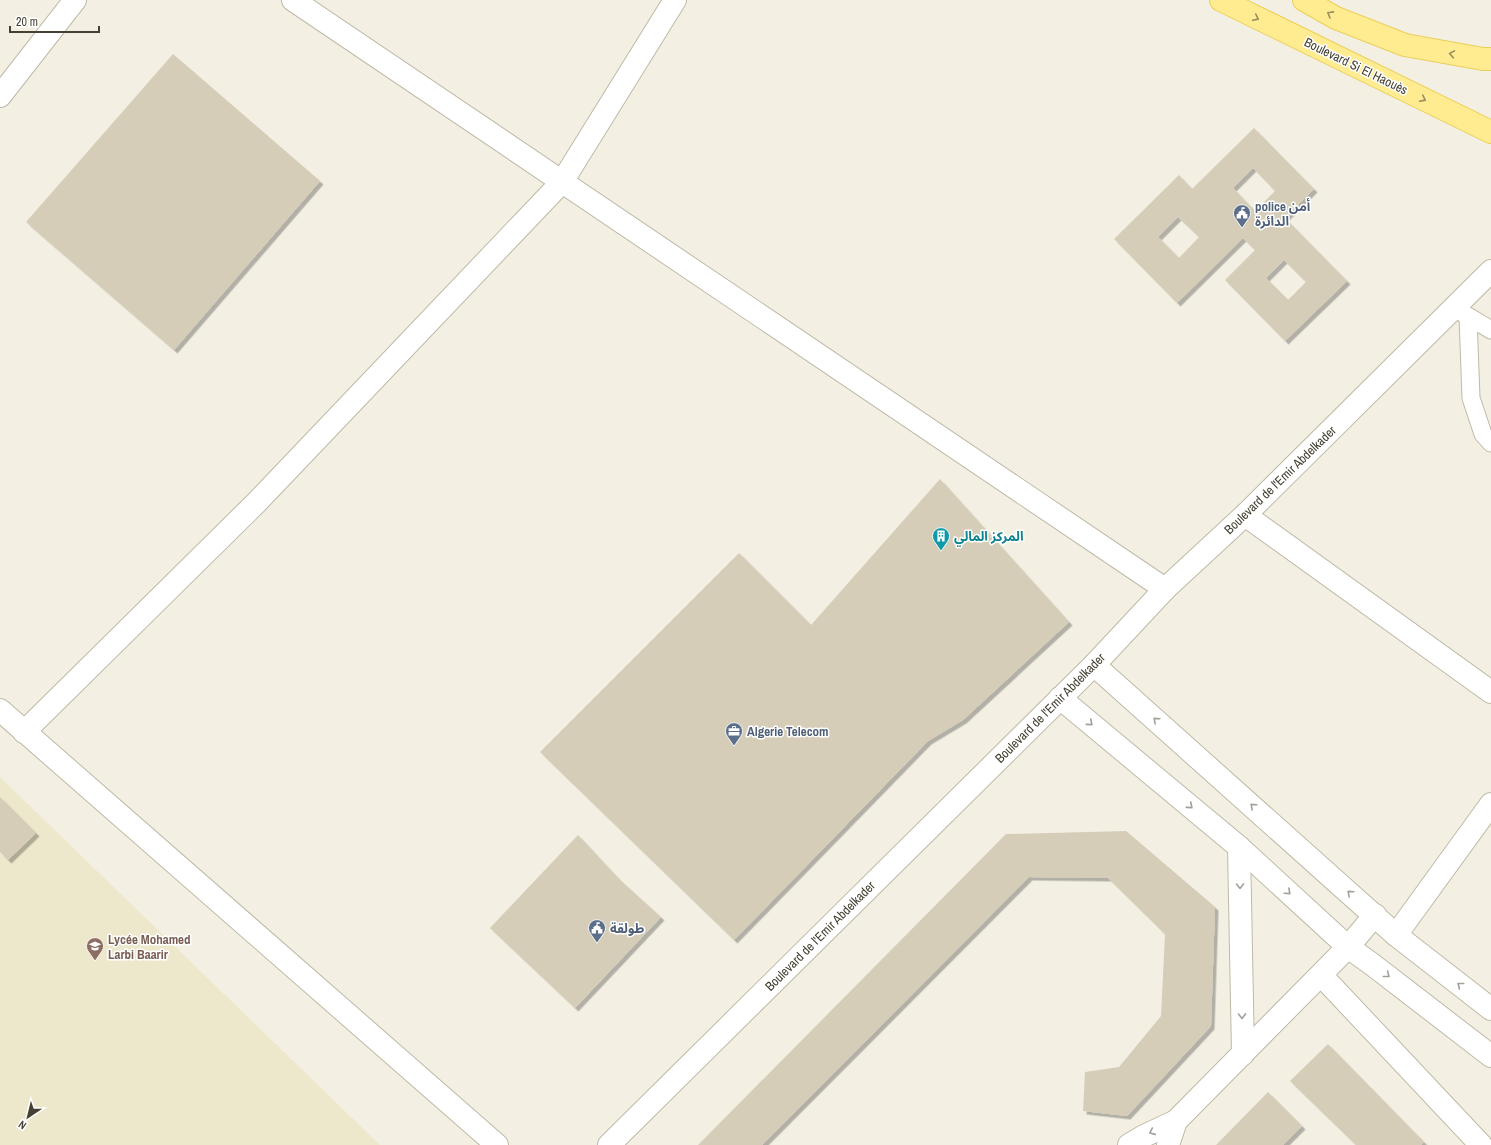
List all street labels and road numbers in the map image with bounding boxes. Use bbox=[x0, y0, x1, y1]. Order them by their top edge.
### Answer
street label: Boulevard Si El Haouès bbox=[1301, 34, 1411, 98]
street label: Boulevard de l'Emir Abdelkader bbox=[1221, 422, 1340, 538]
street label: Boulevard de l'Emir Abdelkader bbox=[991, 649, 1109, 767]
street label: Boulevard de l'Emir Abdelkader bbox=[761, 877, 879, 995]

